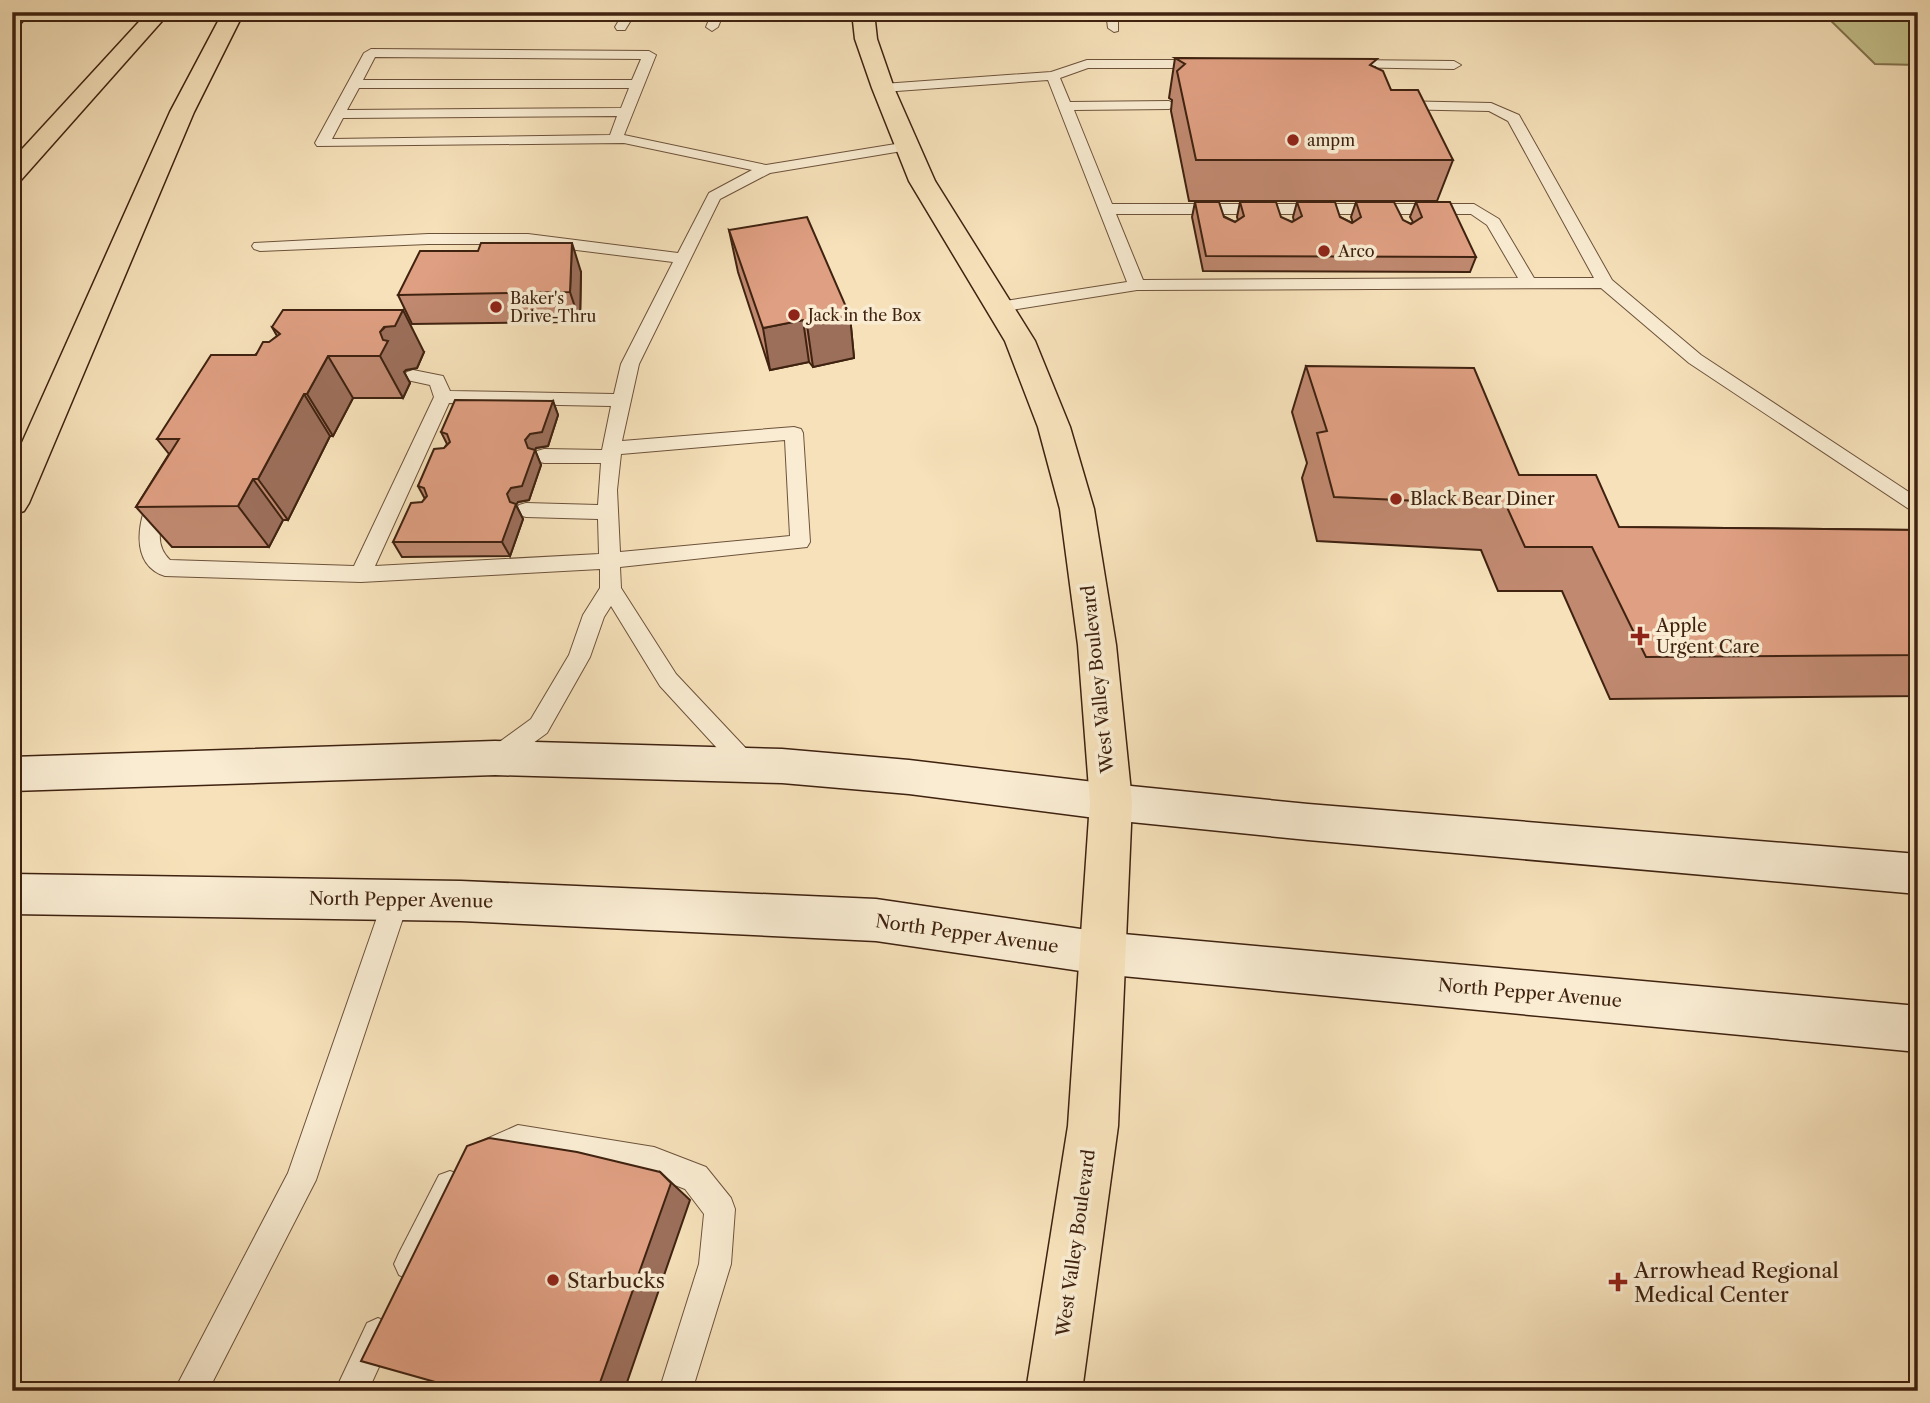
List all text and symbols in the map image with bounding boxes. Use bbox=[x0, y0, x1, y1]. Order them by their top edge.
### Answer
place label: ampm bbox=[1307, 130, 1355, 150]
marker: ampm bbox=[1285, 132, 1301, 148]
place label: Arco bbox=[1337, 241, 1375, 261]
marker: Arco bbox=[1316, 243, 1332, 259]
place label: Baker's Drive-Thru bbox=[510, 288, 596, 326]
marker: Baker's Drive-Thru bbox=[488, 299, 504, 315]
place label: Jack in the Box bbox=[805, 305, 922, 325]
marker: Jack in the Box bbox=[786, 307, 802, 323]
place label: Black Bear Diner bbox=[1410, 488, 1555, 510]
marker: Black Bear Diner bbox=[1388, 491, 1404, 507]
street label: West Valley Boulevard bbox=[1077, 584, 1119, 775]
place label: Apple Urgent Care bbox=[1655, 615, 1760, 658]
marker: Apple Urgent Care bbox=[1630, 626, 1650, 646]
street label: North Pepper Avenue bbox=[309, 887, 493, 913]
street label: North Pepper Avenue bbox=[874, 910, 1060, 958]
street label: North Pepper Avenue bbox=[1437, 974, 1623, 1012]
street label: West Valley Boulevard bbox=[1052, 1148, 1100, 1339]
place label: Arrowhead Regional Medical Center bbox=[1633, 1258, 1839, 1307]
place label: Starbucks bbox=[567, 1268, 665, 1293]
marker: Starbucks bbox=[545, 1272, 561, 1288]
marker: Arrowhead Regional Medical Center bbox=[1608, 1272, 1628, 1292]

